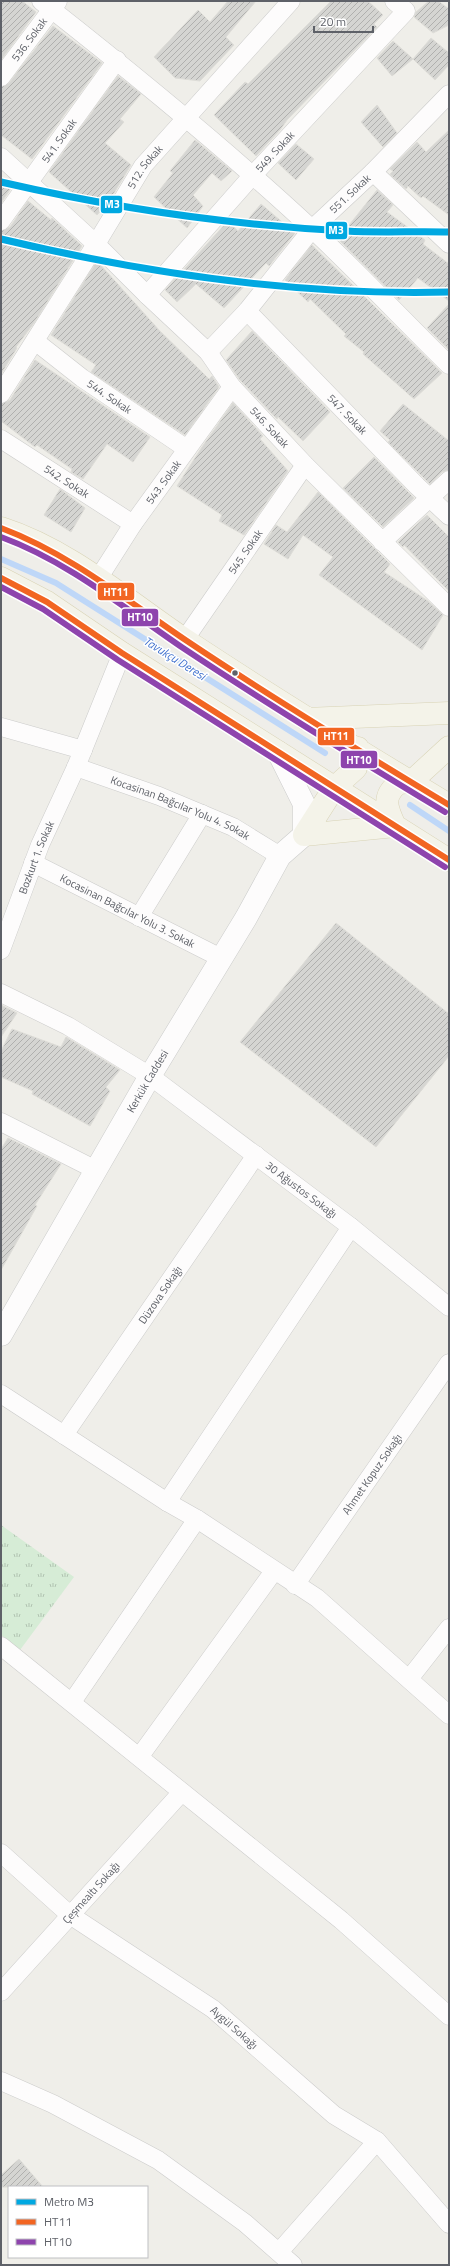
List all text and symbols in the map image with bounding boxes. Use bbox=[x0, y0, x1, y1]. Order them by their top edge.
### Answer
scale bar bbox=[314, 8, 373, 34]
text: 20 m bbox=[320, 12, 346, 31]
street label: 536. Sokak bbox=[7, 14, 51, 65]
street label: 541. Sokak bbox=[37, 115, 81, 166]
street label: 549. Sokak bbox=[251, 127, 299, 176]
street label: 512. Sokak bbox=[123, 141, 167, 192]
street label: 551. Sokak bbox=[326, 170, 375, 217]
line badge: M3 bbox=[100, 195, 123, 214]
text: M3 bbox=[104, 196, 120, 212]
line badge: M3 bbox=[325, 221, 348, 240]
text: M3 bbox=[328, 222, 344, 238]
street label: 544. Sokak bbox=[84, 376, 136, 418]
street label: 547. Sokak bbox=[324, 390, 371, 439]
street label: 546. Sokak bbox=[246, 403, 293, 452]
street label: 543. Sokak bbox=[142, 456, 185, 507]
street label: 542. Sokak bbox=[41, 461, 93, 502]
street label: 545. Sokak bbox=[224, 526, 267, 577]
line badge: HT11 bbox=[97, 582, 135, 601]
text: HT11 bbox=[103, 584, 129, 600]
line badge: HT10 bbox=[121, 608, 159, 627]
text: HT10 bbox=[127, 609, 153, 625]
water label: Tavukçu Deresi bbox=[140, 631, 211, 686]
unlabelled marker bbox=[230, 668, 240, 678]
line badge: HT11 bbox=[317, 727, 355, 746]
text: HT11 bbox=[323, 728, 349, 744]
line badge: HT10 bbox=[340, 750, 378, 769]
text: HT10 bbox=[346, 752, 372, 768]
street label: Kocasinan Bağcılar Yolu 4. Sokak bbox=[108, 772, 254, 844]
street label: Bozkurt 1. Sokak bbox=[14, 818, 58, 896]
street label: Kocasinan Bağcılar Yolu 3. Sokak bbox=[57, 870, 199, 952]
street label: Kerkük Caddesi bbox=[123, 1047, 172, 1116]
street label: 30 Ağustos Sokağı bbox=[262, 1158, 340, 1222]
street label: Düzova Sokağı bbox=[134, 1262, 186, 1327]
street label: Ahmet Kopuz Sokağı bbox=[338, 1430, 406, 1518]
street label: Çeşmealtı Sokağı bbox=[59, 1858, 123, 1927]
street label: Aygül Sokağı bbox=[207, 2002, 261, 2053]
legend bbox=[8, 2186, 148, 2258]
text: Metro M3 bbox=[44, 2192, 94, 2211]
text: HT11 bbox=[44, 2212, 72, 2231]
text: HT10 bbox=[44, 2232, 72, 2251]

